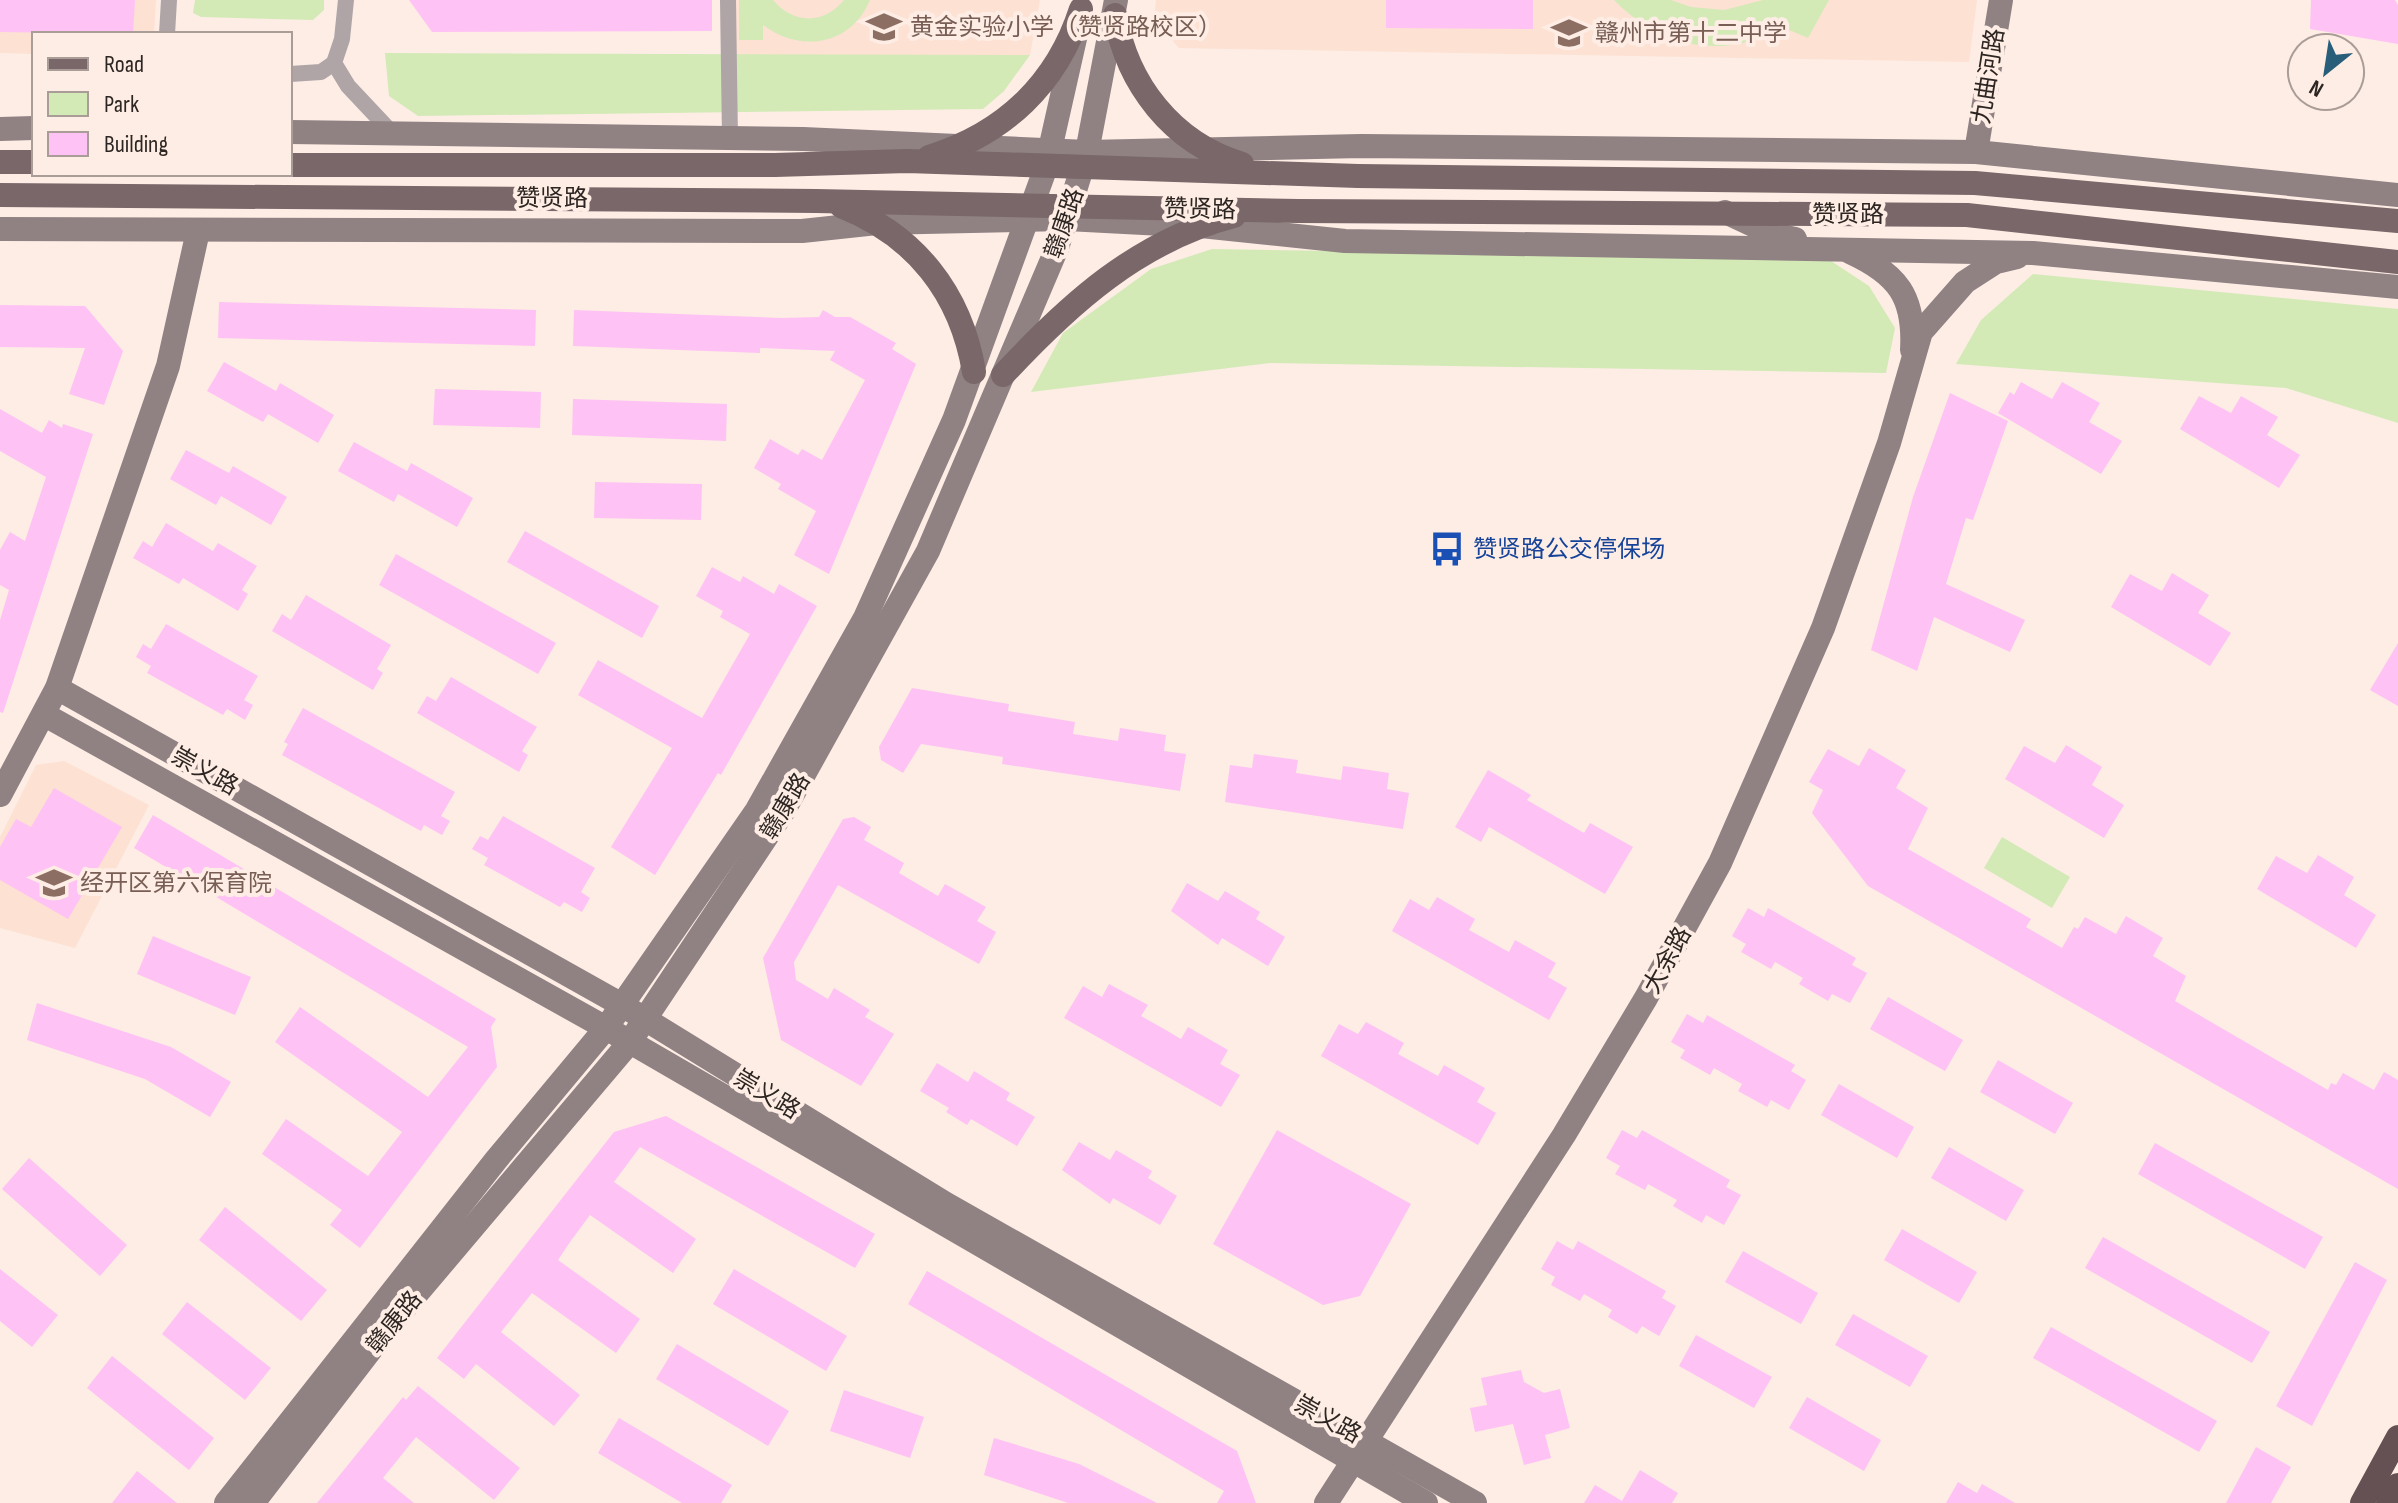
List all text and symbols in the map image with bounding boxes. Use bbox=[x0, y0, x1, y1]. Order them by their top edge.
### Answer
school or university icon: 黄金实验小学（赞贤路校区） bbox=[865, 8, 903, 46]
place label: 黄金实验小学（赞贤路校区） bbox=[910, 13, 1222, 42]
school or university icon: 赣州市第十二中学 bbox=[1550, 14, 1588, 52]
place label: 赣州市第十二中学 bbox=[1595, 19, 1787, 48]
street label: 九曲河路 bbox=[1967, 26, 2010, 126]
legend bbox=[32, 32, 292, 176]
north arrow bbox=[2286, 32, 2366, 112]
text: Road bbox=[104, 50, 144, 79]
text: N bbox=[2305, 73, 2329, 103]
text: Park bbox=[104, 90, 139, 119]
text: Building bbox=[104, 130, 168, 159]
street label: 赞贤路 bbox=[516, 184, 588, 213]
street label: 赣康路 bbox=[1039, 184, 1090, 262]
street label: 赞贤路 bbox=[1164, 194, 1236, 225]
street label: 赞贤路 bbox=[1812, 200, 1884, 229]
bus stop icon: 赞贤路公交停保场 bbox=[1428, 530, 1466, 568]
place label: 赞贤路公交停保场 bbox=[1473, 535, 1665, 564]
street label: 崇义路 bbox=[166, 741, 243, 802]
street label: 赣康路 bbox=[754, 768, 816, 845]
school or university icon: 经开区第六保育院 bbox=[35, 864, 73, 902]
place label: 经开区第六保育院 bbox=[80, 869, 272, 898]
street label: 大余路 bbox=[1637, 922, 1698, 999]
street label: 崇义路 bbox=[728, 1063, 805, 1125]
street label: 赣康路 bbox=[360, 1285, 428, 1359]
street label: 崇义路 bbox=[1289, 1389, 1366, 1450]

